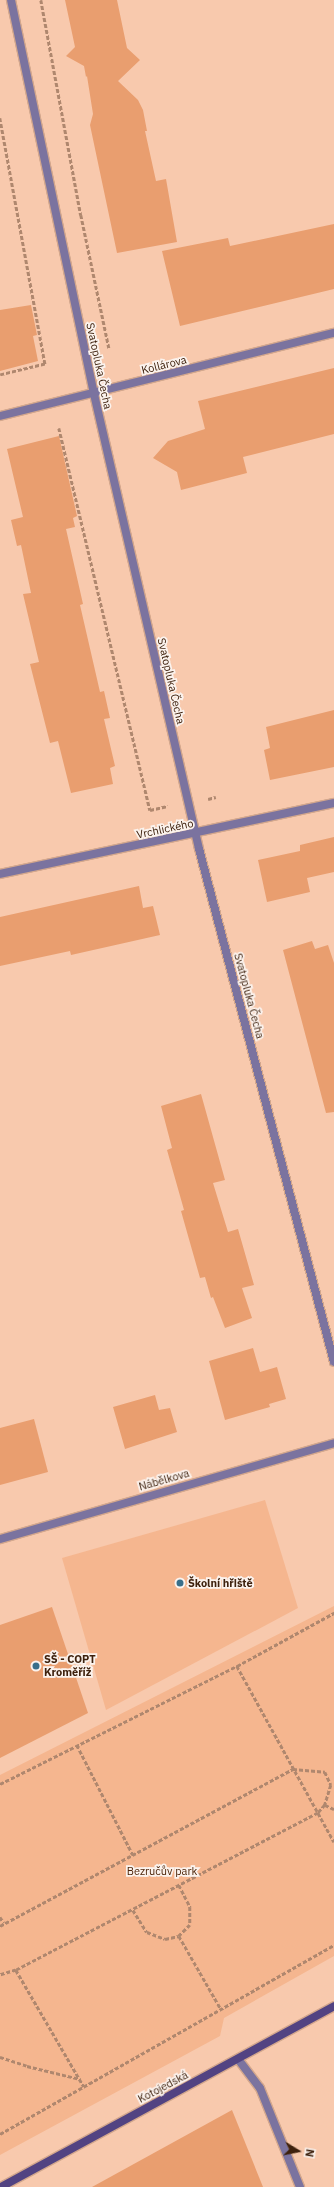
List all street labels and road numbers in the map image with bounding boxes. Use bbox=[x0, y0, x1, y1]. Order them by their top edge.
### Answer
street label: Svatopluka Čecha bbox=[83, 322, 115, 410]
street label: Kollárova bbox=[140, 353, 188, 377]
street label: Svatopluka Čecha bbox=[155, 637, 187, 725]
street label: Vrchlického bbox=[135, 817, 195, 841]
street label: Svatopluka Čecha bbox=[231, 952, 267, 1040]
street label: Nábělkova bbox=[137, 1466, 191, 1494]
street label: Kotojedská bbox=[136, 2068, 190, 2106]

